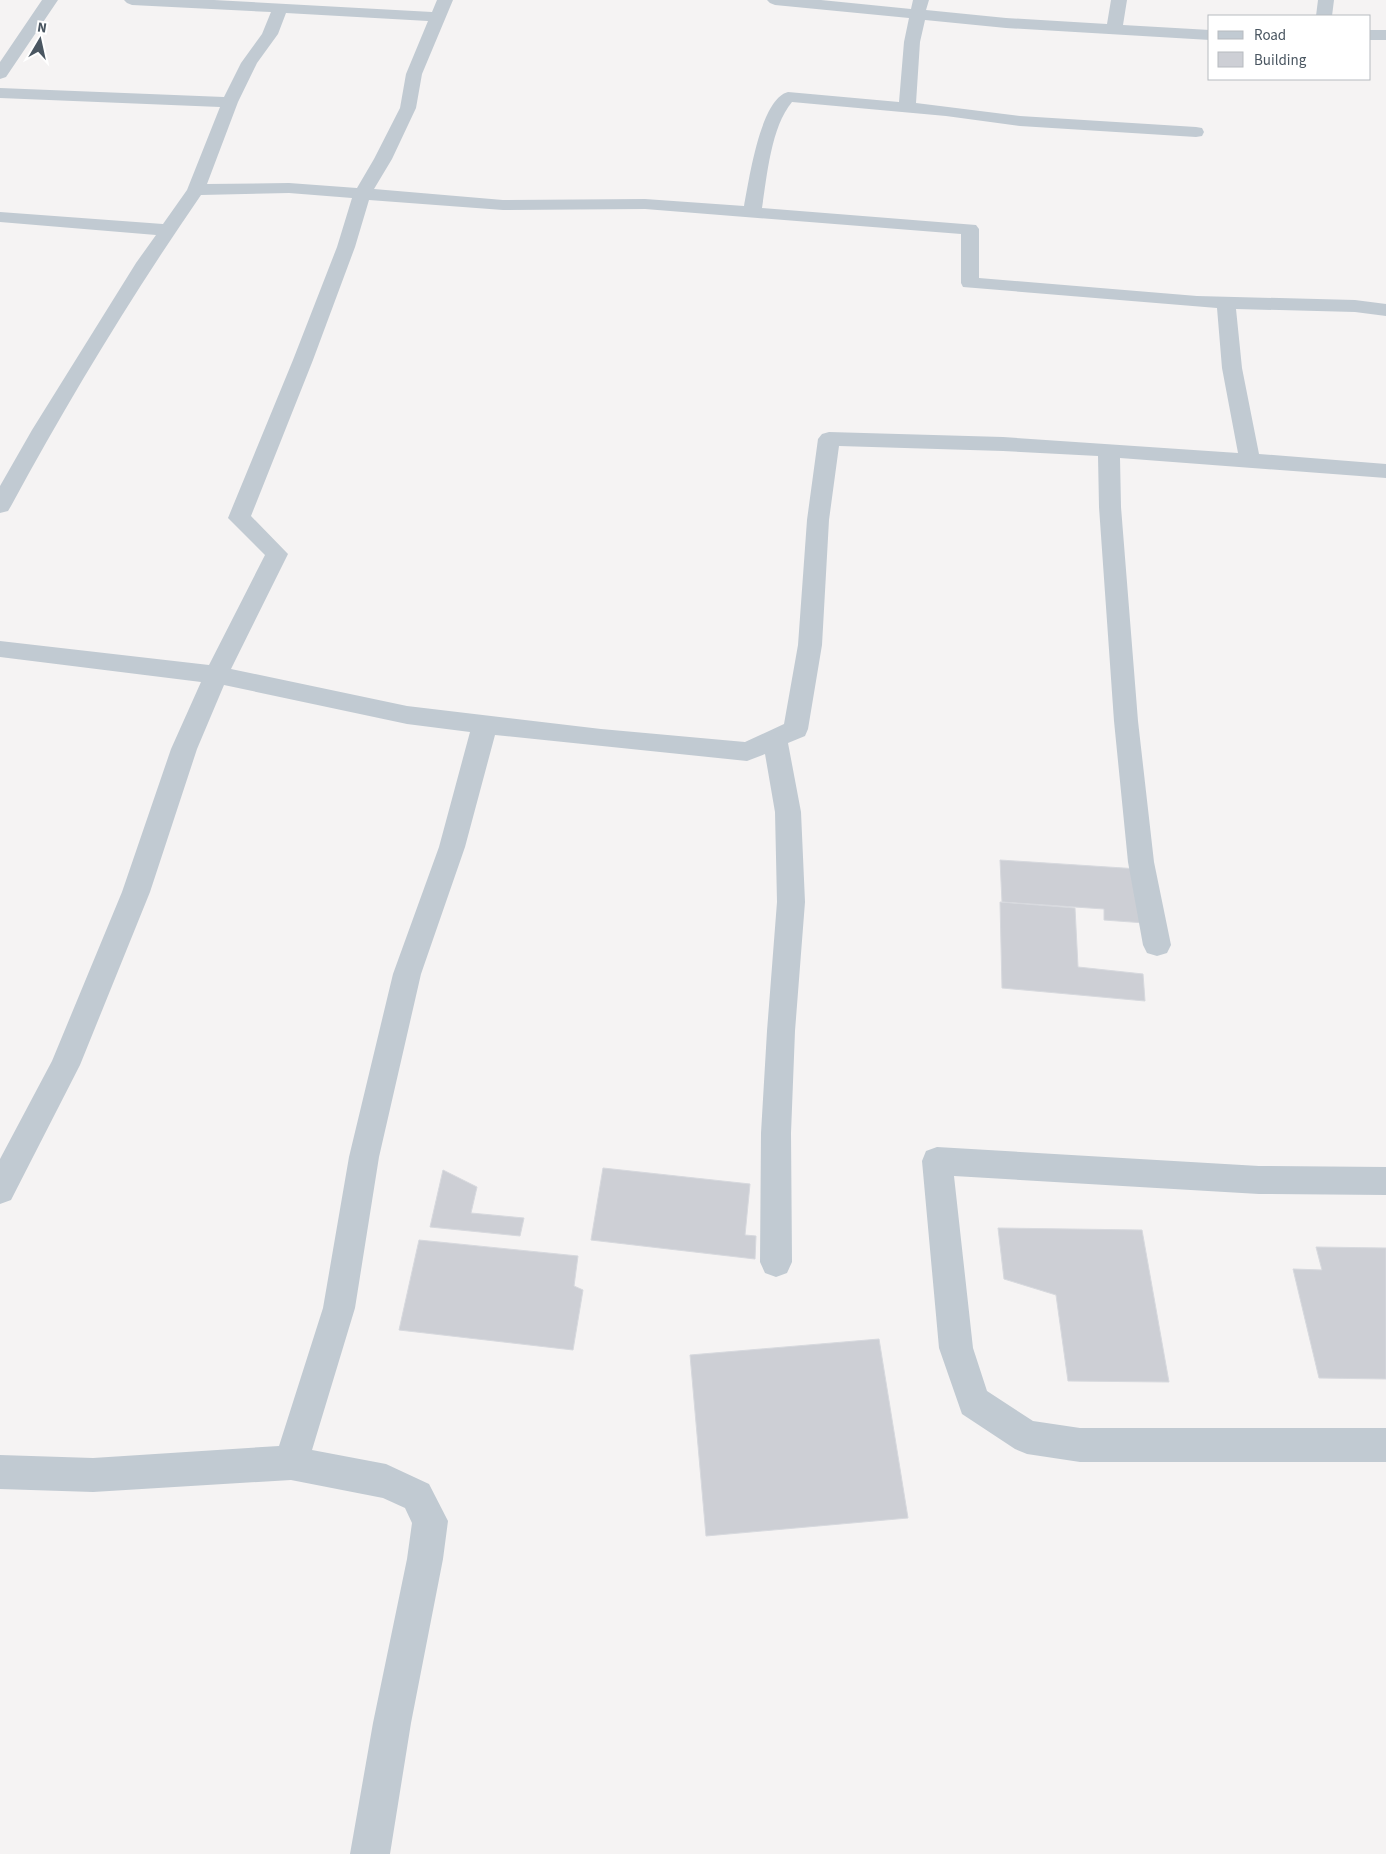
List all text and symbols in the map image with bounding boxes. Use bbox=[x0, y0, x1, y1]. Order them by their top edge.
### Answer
north arrow bbox=[15, 15, 65, 65]
legend bbox=[1208, 15, 1371, 80]
text: N bbox=[36, 18, 48, 39]
text: Road bbox=[1254, 25, 1286, 46]
text: Building bbox=[1254, 50, 1307, 71]

